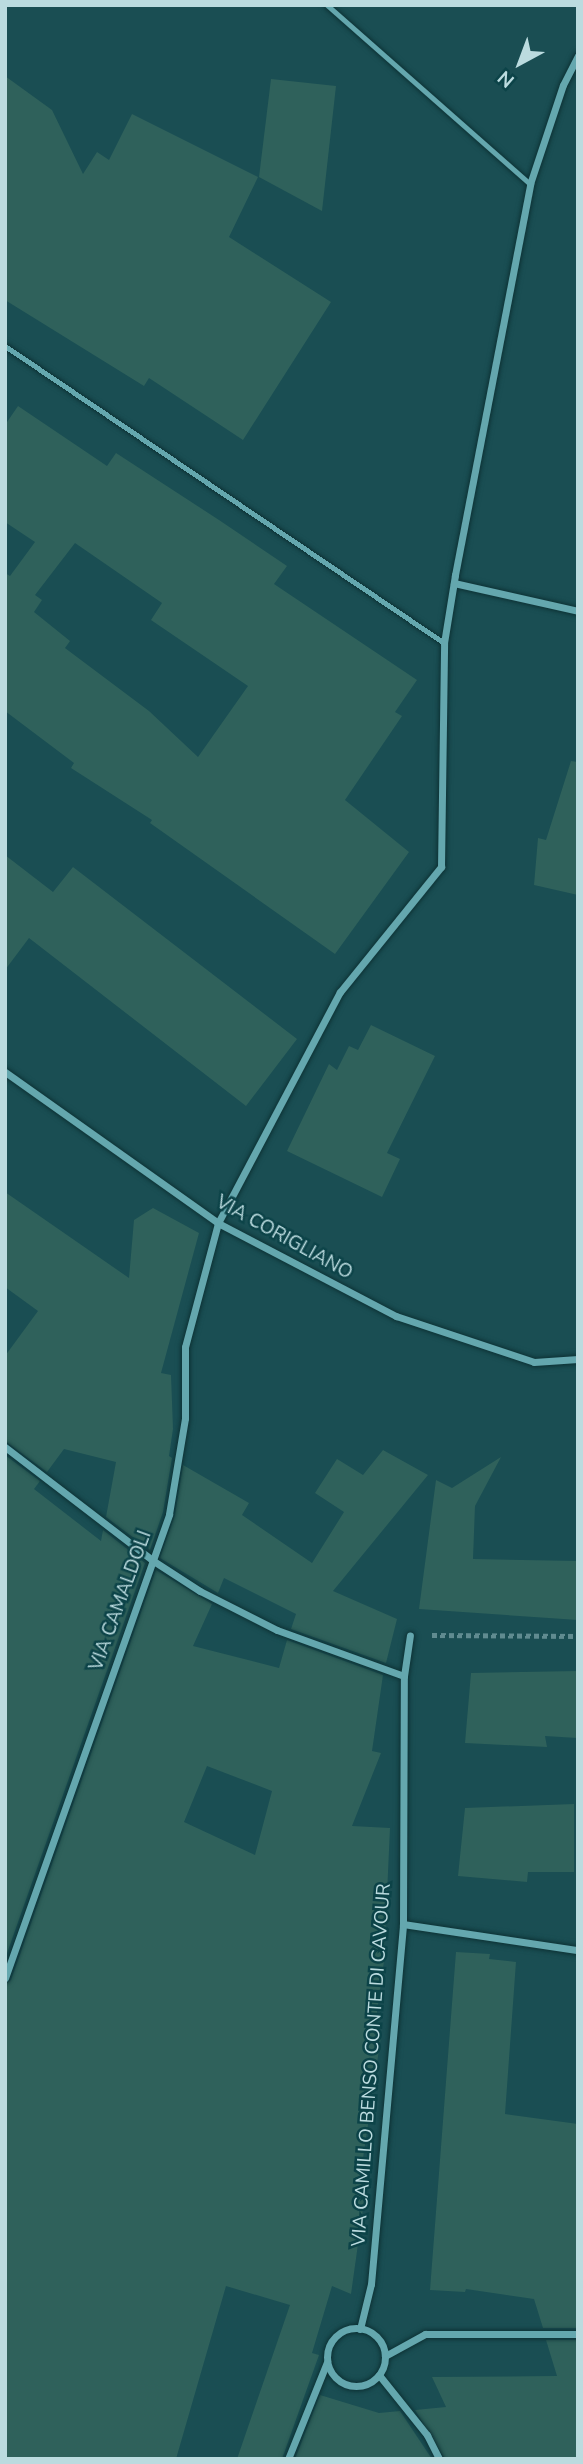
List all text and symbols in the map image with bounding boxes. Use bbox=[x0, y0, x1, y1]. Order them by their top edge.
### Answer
north arrow bbox=[485, 28, 555, 98]
text: N bbox=[492, 64, 520, 93]
street label: VIA CORIGLIANO bbox=[212, 1191, 356, 1285]
street label: VIA CAMALDOLI bbox=[85, 1528, 157, 1674]
street label: VIA CAMILLO BENSO CONTE DI CAVOUR bbox=[348, 1883, 396, 2247]

